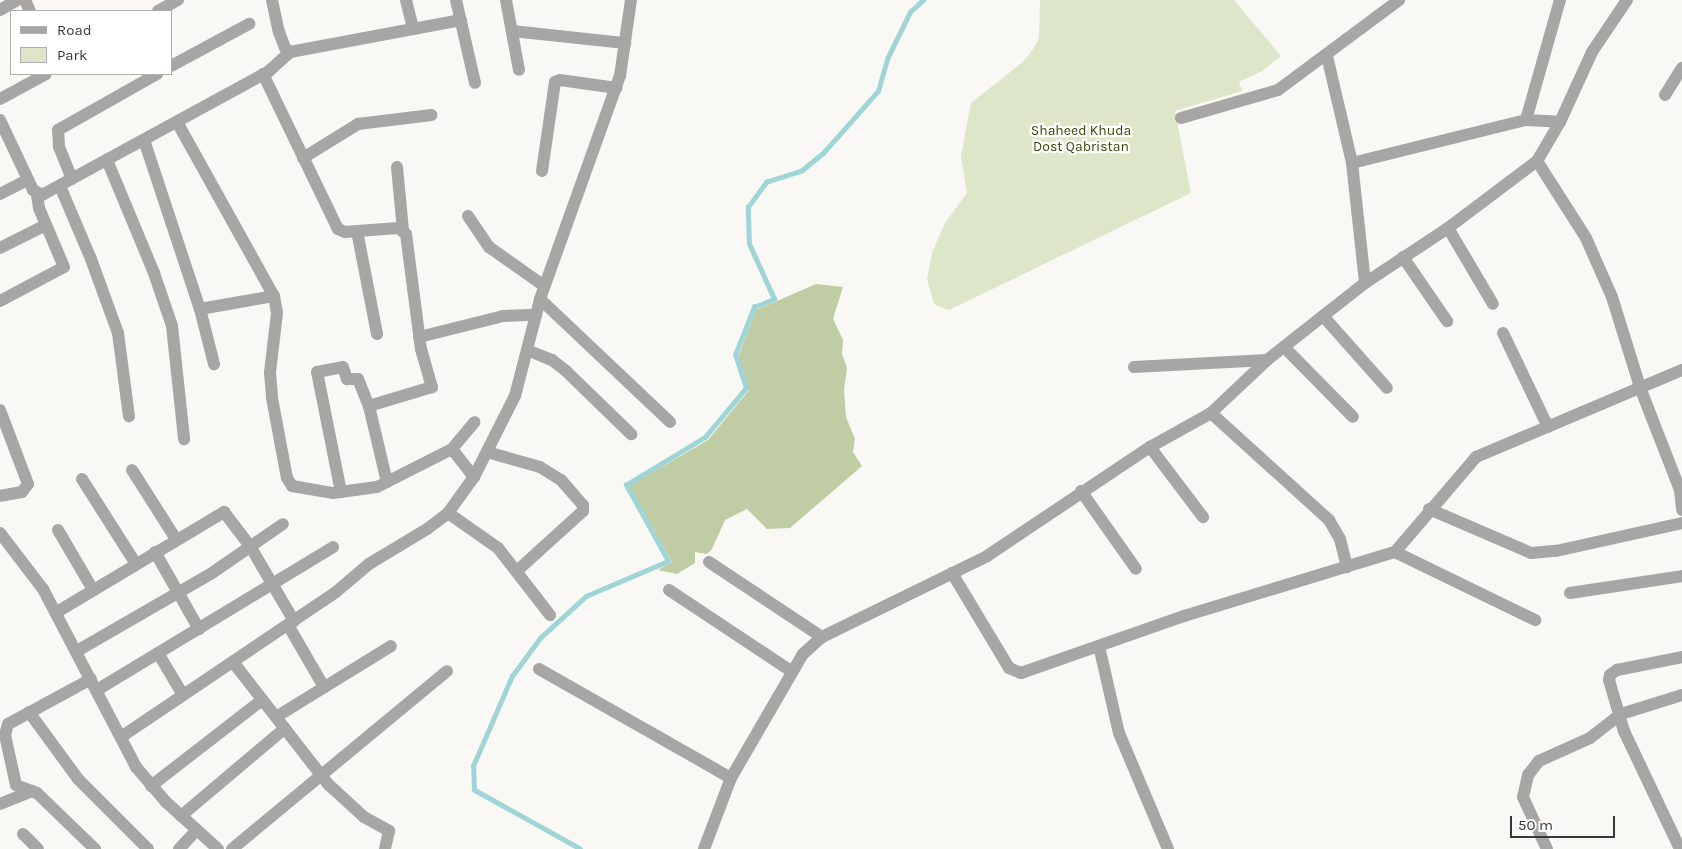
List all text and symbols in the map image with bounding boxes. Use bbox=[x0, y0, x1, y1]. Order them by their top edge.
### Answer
legend bbox=[10, 10, 172, 75]
text: Road bbox=[57, 21, 92, 39]
text: Park bbox=[57, 46, 87, 64]
park label: Shaheed Khuda Dost Qabristan bbox=[1031, 123, 1131, 156]
scale bar bbox=[1512, 806, 1617, 838]
text: 50 m bbox=[1518, 816, 1553, 834]

